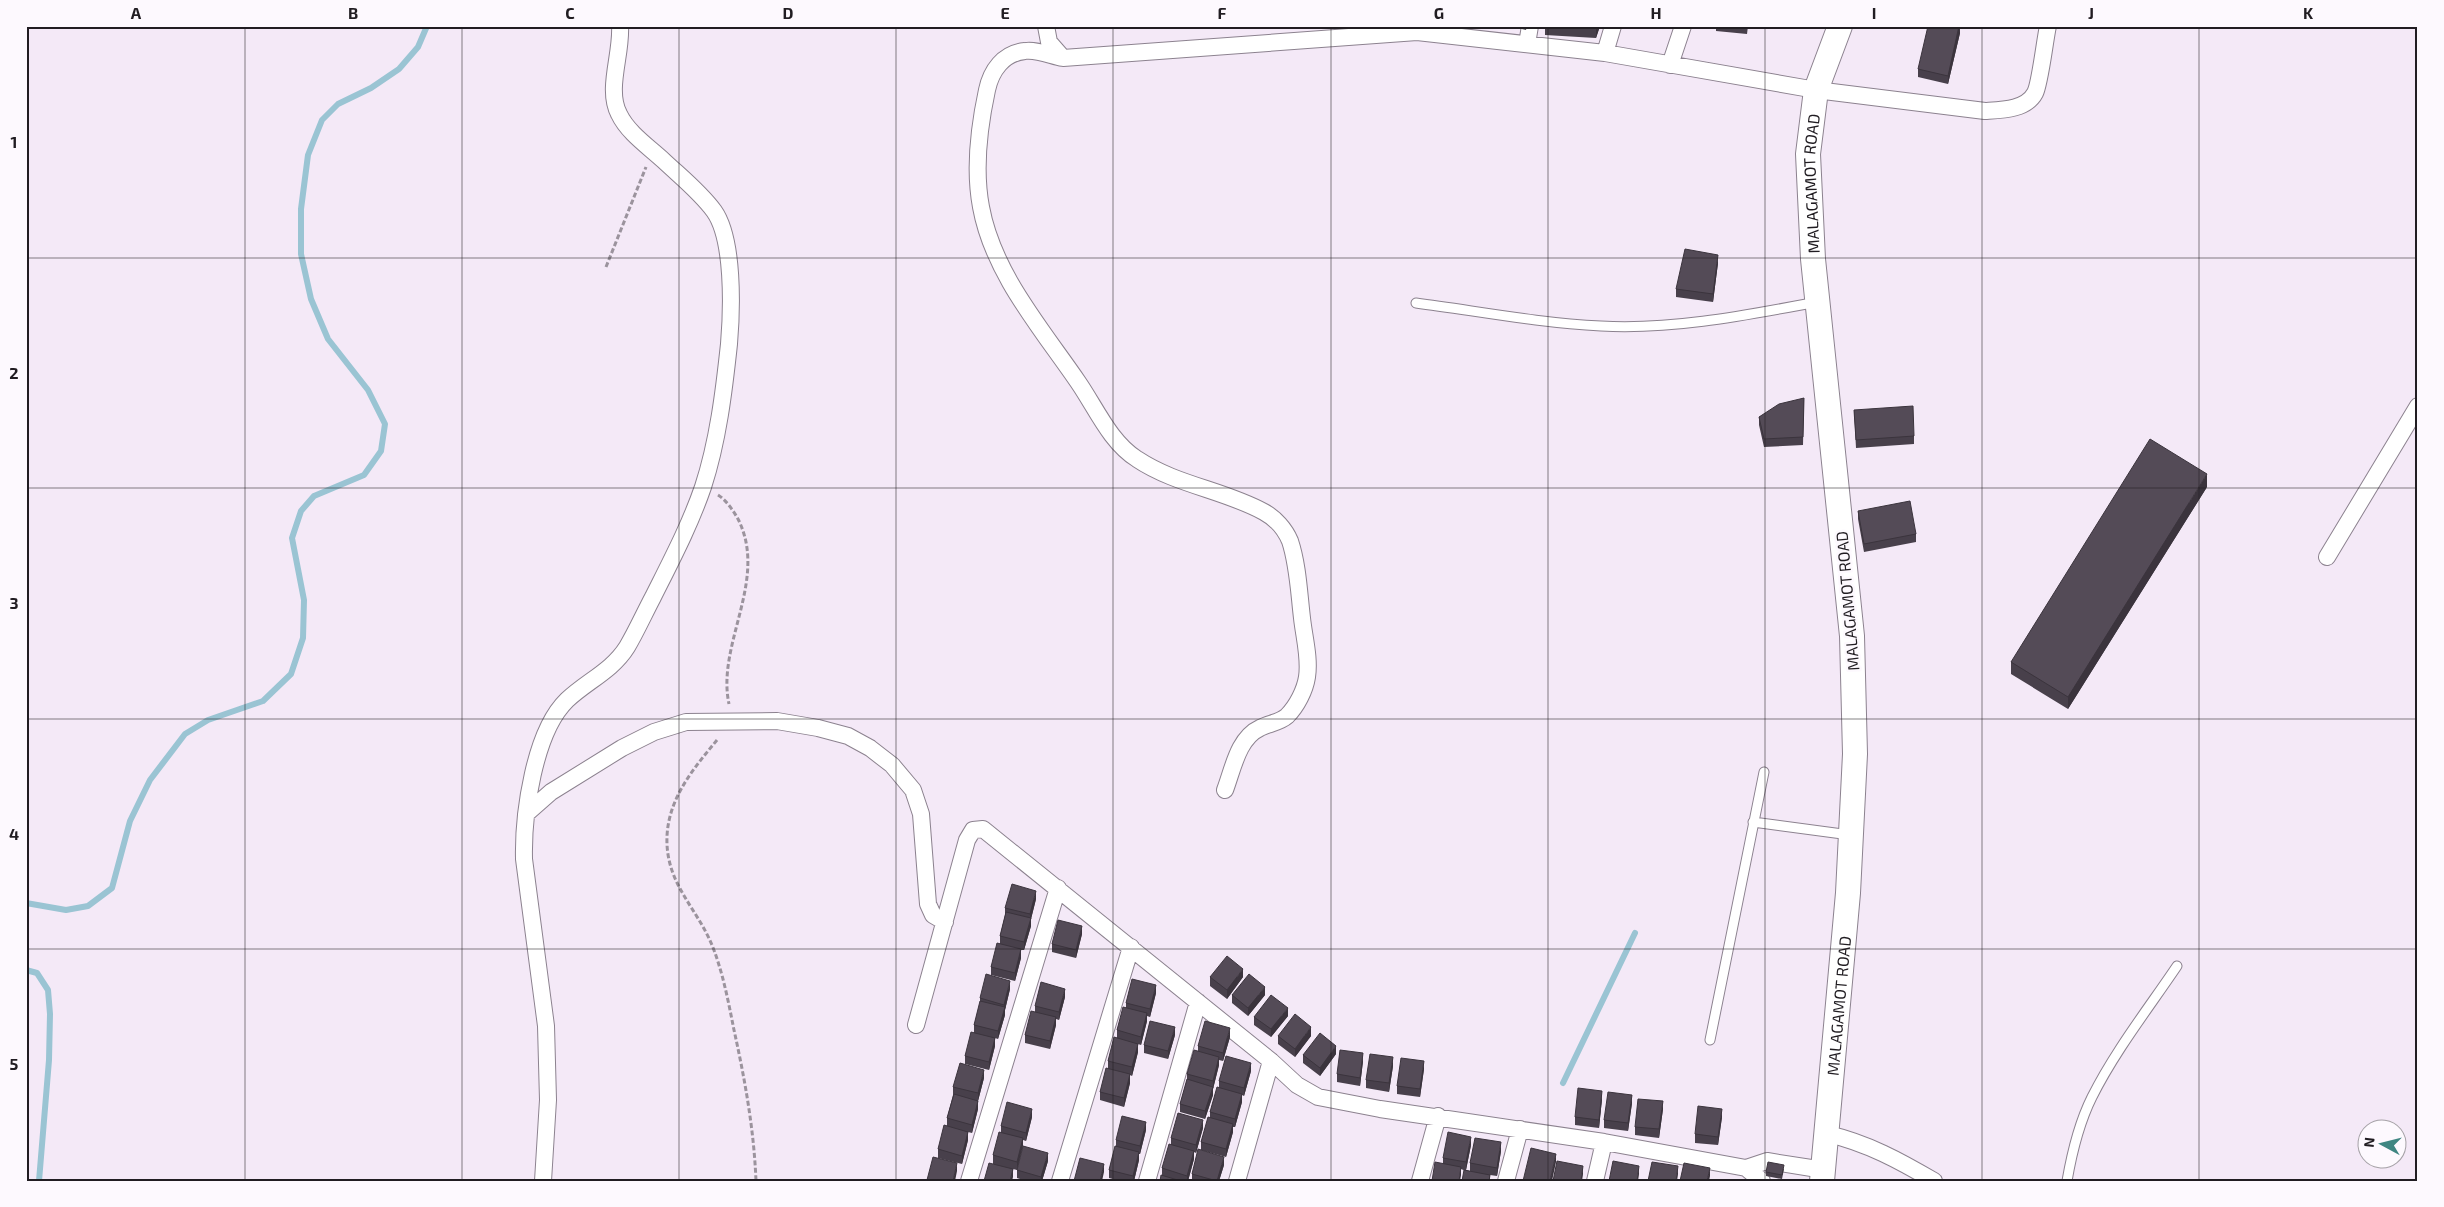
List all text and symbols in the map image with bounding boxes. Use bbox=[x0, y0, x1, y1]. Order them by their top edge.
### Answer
text: A bbox=[131, 3, 142, 22]
text: B bbox=[348, 3, 358, 22]
text: C bbox=[565, 3, 575, 22]
text: D bbox=[783, 3, 794, 22]
text: E bbox=[1000, 3, 1010, 22]
text: F bbox=[1218, 3, 1227, 22]
text: G bbox=[1434, 3, 1444, 22]
text: H bbox=[1650, 3, 1662, 22]
text: I bbox=[1872, 3, 1876, 22]
text: J bbox=[2088, 3, 2094, 22]
text: K bbox=[2303, 3, 2314, 22]
street label: MALAGAMOT ROAD bbox=[1799, 113, 1822, 254]
text: 1 bbox=[11, 132, 17, 151]
text: 2 bbox=[9, 363, 19, 382]
street label: MALAGAMOT ROAD bbox=[1831, 530, 1863, 672]
text: 3 bbox=[9, 593, 19, 612]
text: 4 bbox=[9, 824, 19, 843]
street label: MALAGAMOT ROAD bbox=[1822, 935, 1854, 1076]
text: 5 bbox=[10, 1054, 19, 1073]
north arrow bbox=[2356, 1120, 2406, 1170]
text: N bbox=[2360, 1136, 2378, 1148]

